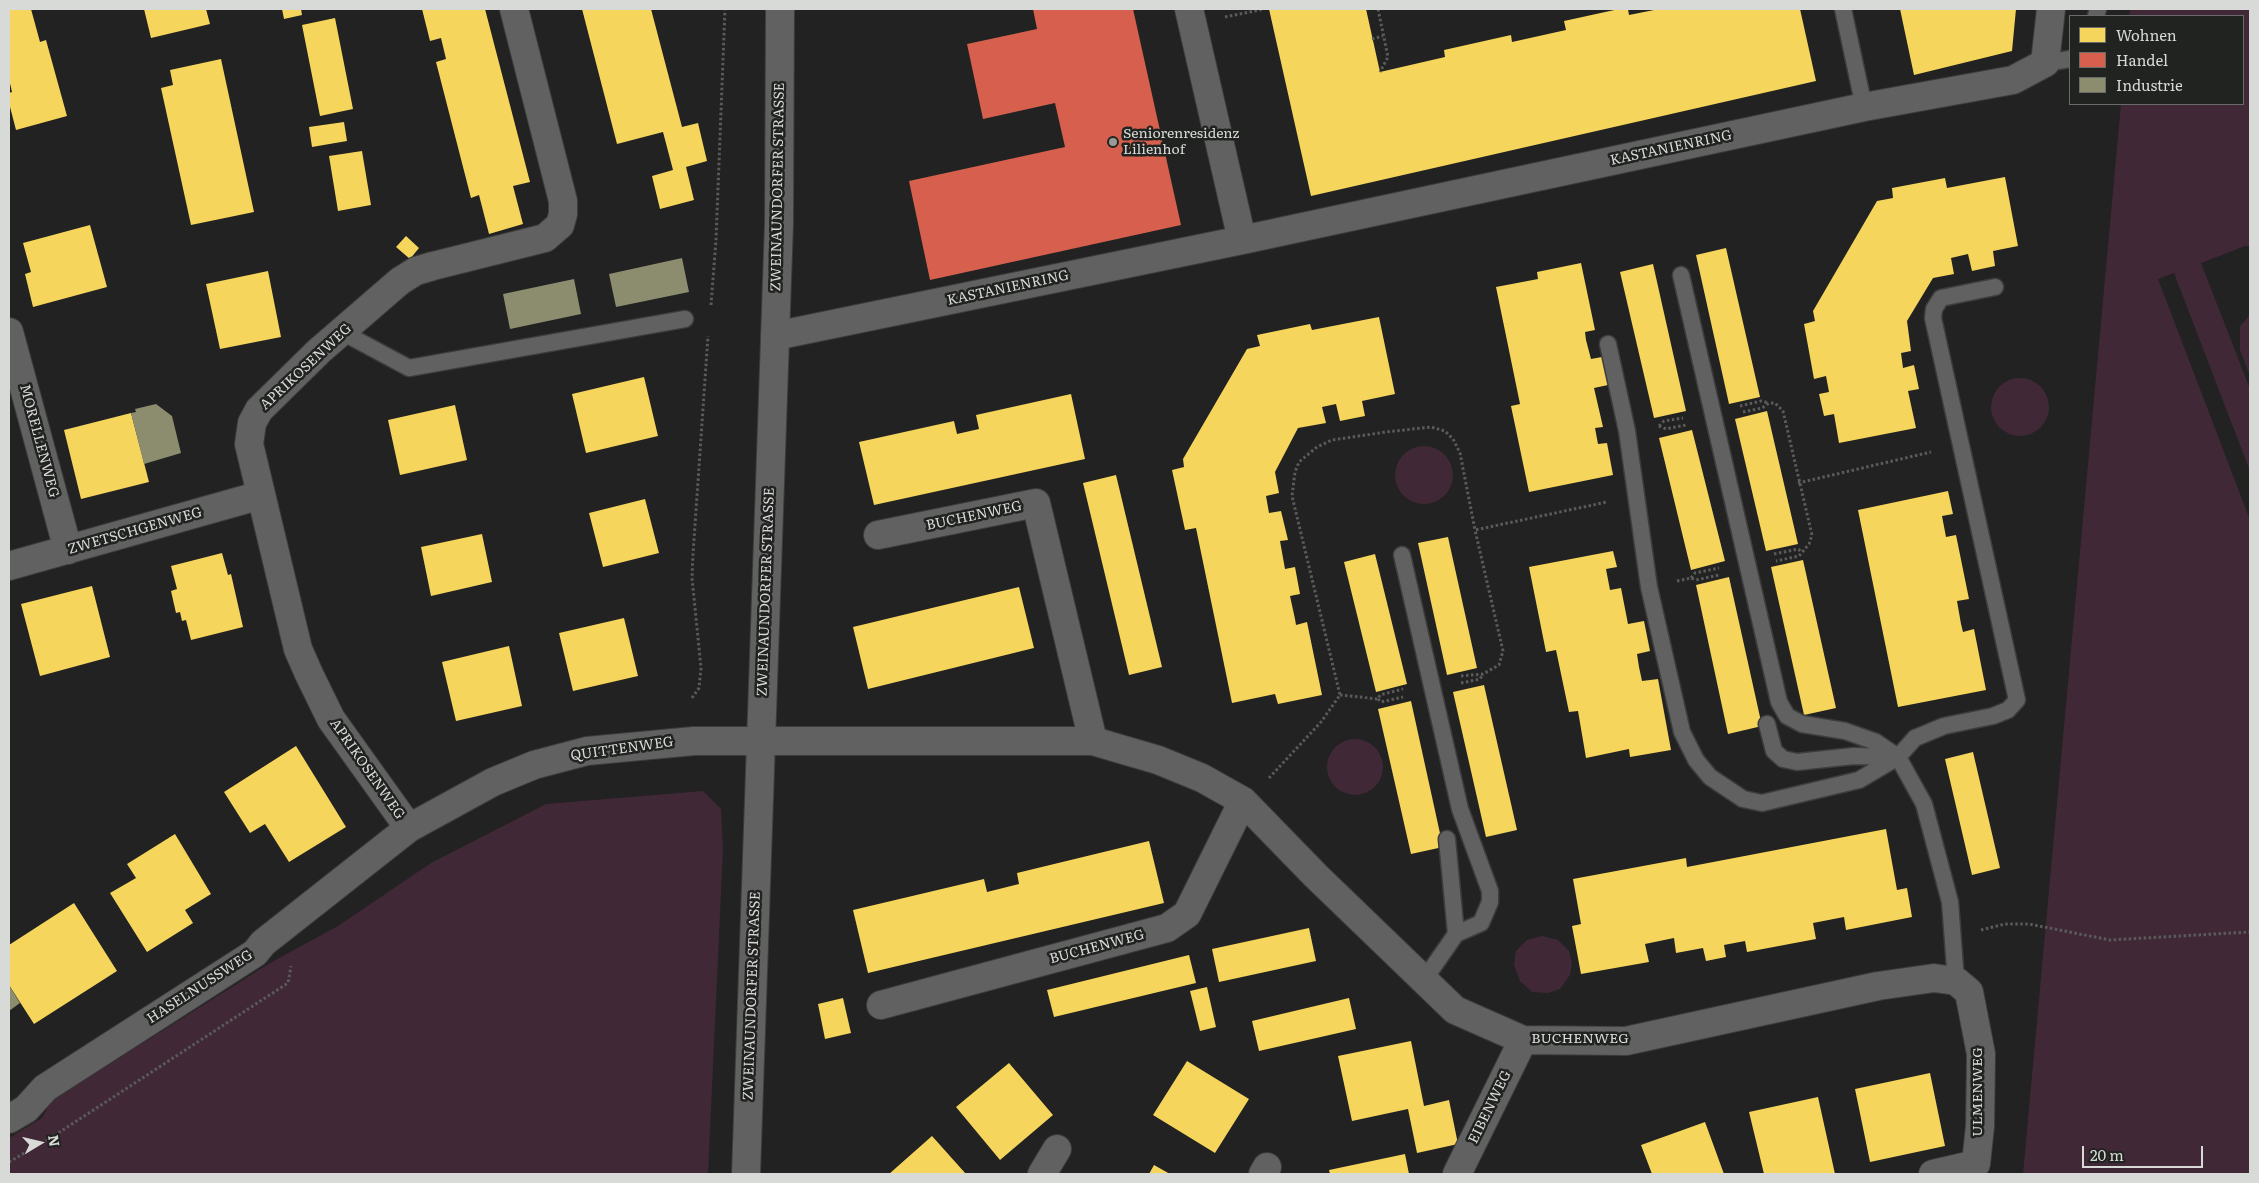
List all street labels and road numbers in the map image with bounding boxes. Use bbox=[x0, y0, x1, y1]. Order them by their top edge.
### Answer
street label: ZWEINAUNDORFER STRASSE bbox=[768, 82, 788, 292]
street label: KASTANIENRING bbox=[1609, 127, 1733, 169]
street label: KASTANIENRING bbox=[946, 267, 1070, 309]
street label: APRIKOSENWEG bbox=[257, 320, 355, 414]
street label: MORELLENWEG bbox=[16, 382, 62, 500]
street label: ZWEINAUNDORFER STRASSE bbox=[754, 487, 778, 697]
street label: BUCHENWEG bbox=[925, 498, 1023, 534]
street label: ZWETSCHGENWEG bbox=[66, 504, 204, 558]
street label: APRIKOSENWEG bbox=[326, 715, 408, 823]
street label: QUITTENWEG bbox=[569, 733, 675, 765]
street label: ZWEINAUNDORFER STRASSE bbox=[740, 891, 764, 1101]
street label: BUCHENWEG bbox=[1048, 926, 1146, 968]
street label: HASELNUSSWEG bbox=[144, 947, 256, 1027]
street label: BUCHENWEG bbox=[1531, 1031, 1629, 1047]
street label: ULMENWEG bbox=[1970, 1047, 1986, 1137]
street label: EIBENWEG bbox=[1465, 1068, 1515, 1146]

